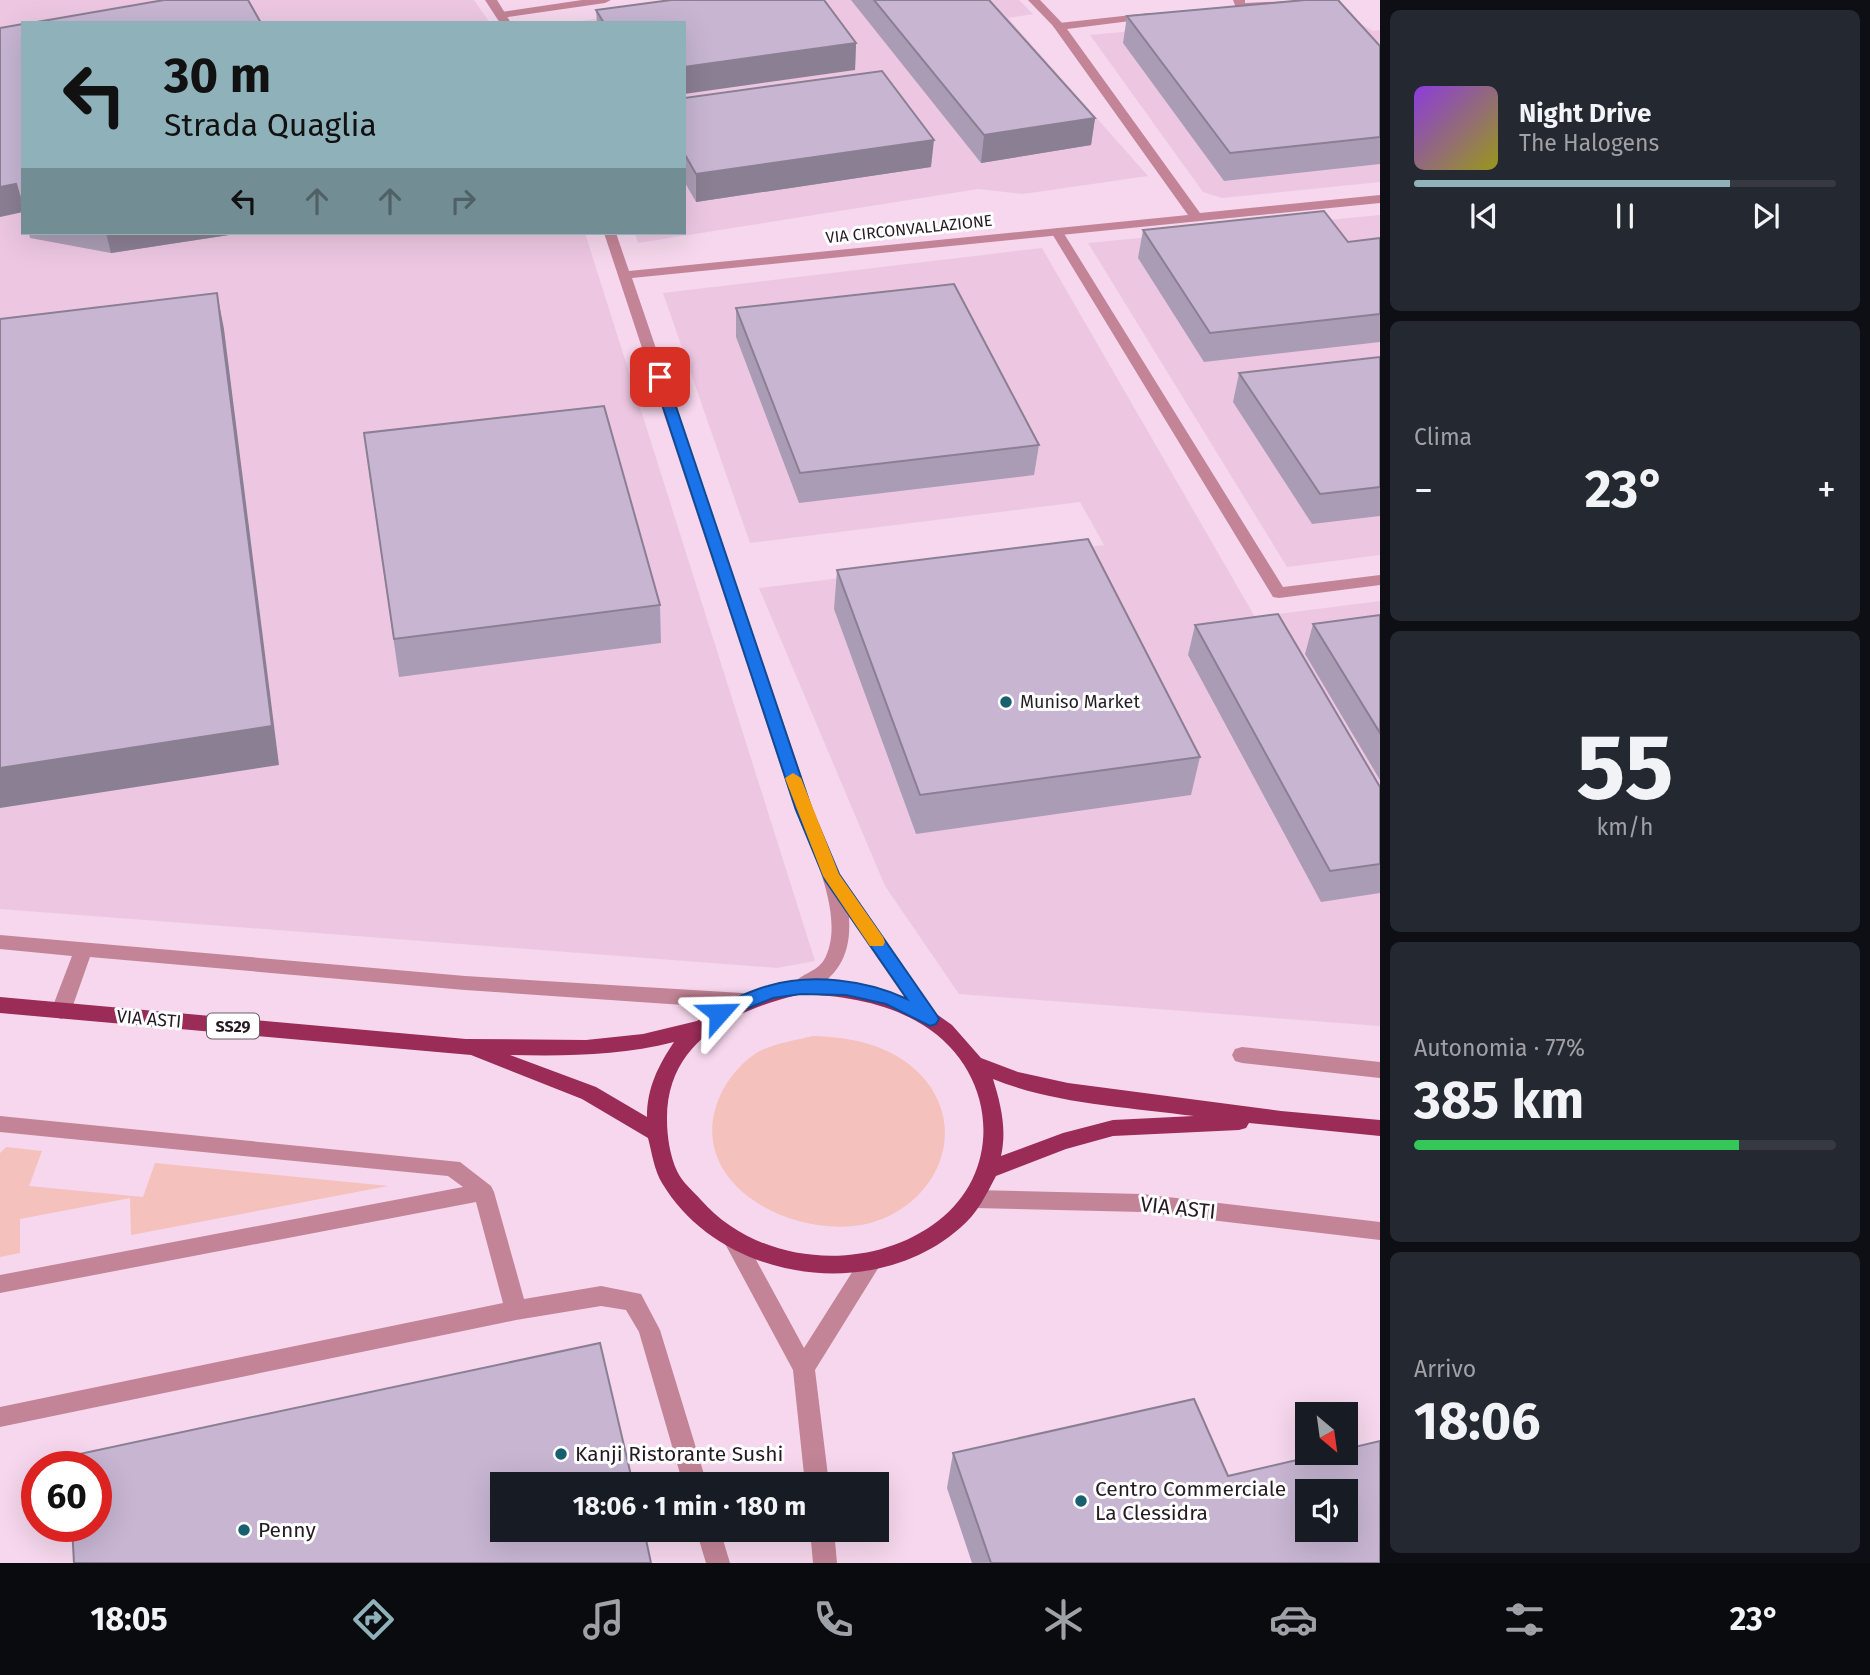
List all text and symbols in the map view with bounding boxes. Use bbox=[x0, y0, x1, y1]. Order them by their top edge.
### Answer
text: 30 m bbox=[164, 46, 271, 105]
icon: left bbox=[49, 49, 140, 140]
text: Night Drive bbox=[1519, 98, 1651, 129]
text: Strada Quaglia bbox=[164, 106, 377, 144]
text: The Halogens bbox=[1519, 129, 1659, 157]
icon: left bbox=[225, 182, 263, 220]
icon: ahead bbox=[298, 182, 336, 220]
icon: ahead bbox=[371, 182, 409, 220]
icon: right bbox=[444, 182, 482, 220]
icon: previous bbox=[1465, 197, 1503, 235]
icon: pause bbox=[1606, 197, 1644, 235]
icon: next bbox=[1747, 197, 1785, 235]
street label: VIA CIRCONVALLAZIONE bbox=[825, 211, 993, 247]
pin bbox=[630, 347, 690, 407]
icon: arrive bbox=[641, 358, 679, 396]
text: Clima bbox=[1414, 423, 1472, 451]
text: 23° bbox=[1585, 458, 1665, 521]
text: − bbox=[1414, 467, 1433, 513]
text: + bbox=[1817, 467, 1836, 513]
place label: Muniso Market bbox=[1020, 691, 1140, 713]
marker: Muniso Market bbox=[998, 694, 1014, 710]
text: 55 bbox=[1576, 713, 1674, 822]
text: km/h bbox=[1597, 813, 1653, 841]
position arrow bbox=[682, 976, 756, 1050]
street label: VIA ASTI bbox=[116, 1005, 182, 1033]
road number: SS29 bbox=[207, 1014, 259, 1038]
text: Autonomia · 77% bbox=[1414, 1034, 1585, 1062]
text: 385 km bbox=[1414, 1069, 1584, 1132]
street label: VIA ASTI bbox=[1139, 1191, 1217, 1225]
text: Arrivo bbox=[1414, 1355, 1476, 1383]
text: 18:06 bbox=[1414, 1390, 1541, 1453]
north arrow bbox=[1295, 1402, 1358, 1465]
map controls bbox=[1295, 1402, 1358, 1542]
place label: Kanji Ristorante Sushi bbox=[575, 1441, 783, 1467]
marker: Kanji Ristorante Sushi bbox=[553, 1446, 569, 1462]
speed limit sign: 60 bbox=[21, 1451, 112, 1542]
place label: Centro Commerciale La Clessidra bbox=[1095, 1476, 1286, 1526]
button: sound bbox=[1295, 1479, 1358, 1542]
text: 18:06 · 1 min · 180 m bbox=[573, 1491, 806, 1522]
marker: Centro Commerciale La Clessidra bbox=[1073, 1493, 1089, 1509]
place label: Penny bbox=[258, 1517, 316, 1543]
marker: Penny bbox=[236, 1522, 252, 1538]
icon: directions bbox=[349, 1595, 398, 1644]
icon: music bbox=[579, 1595, 628, 1644]
icon: phone bbox=[809, 1595, 858, 1644]
icon: climate bbox=[1039, 1595, 1088, 1644]
icon: car bbox=[1269, 1595, 1318, 1644]
icon: filters bbox=[1500, 1595, 1549, 1644]
text: 18:05 bbox=[91, 1600, 168, 1638]
text: 23° bbox=[1730, 1600, 1779, 1638]

